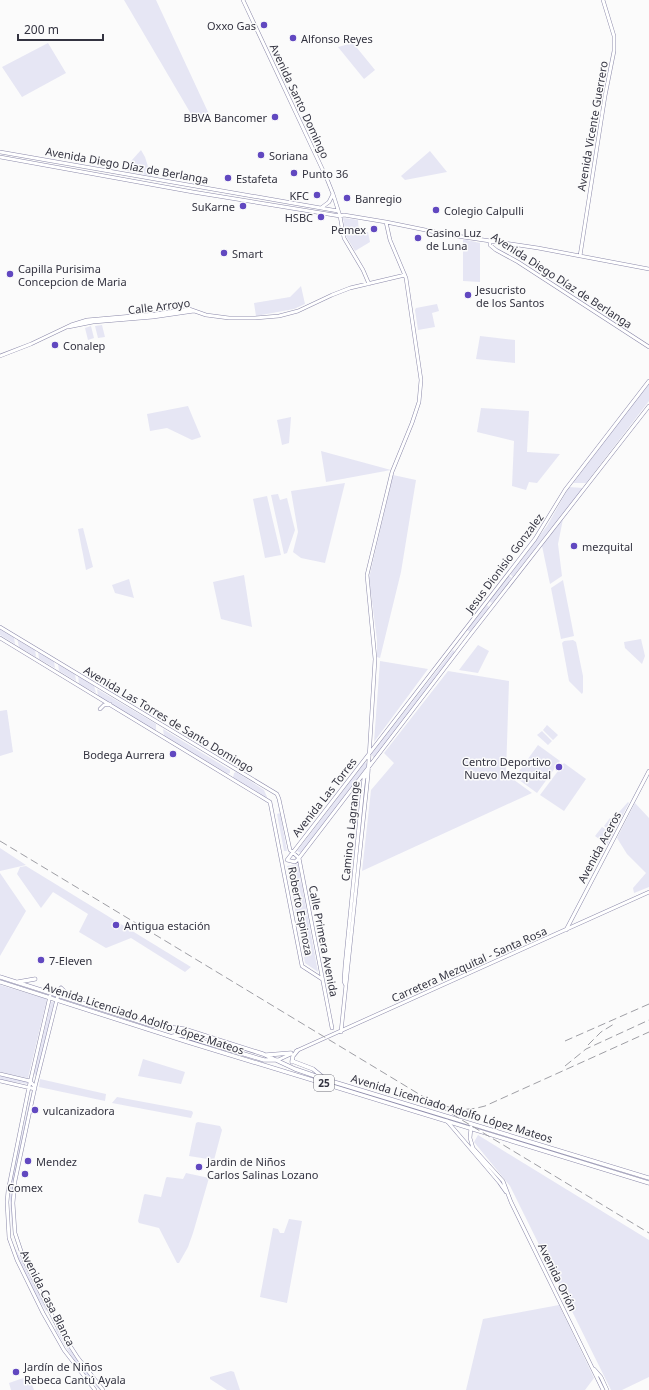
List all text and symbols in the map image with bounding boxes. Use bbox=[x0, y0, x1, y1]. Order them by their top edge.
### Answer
scale bar bbox=[18, 16, 103, 42]
place label: Oxxo Gas bbox=[207, 18, 256, 33]
marker: Oxxo Gas bbox=[259, 20, 269, 30]
text: 200 m bbox=[24, 21, 59, 38]
place label: Alfonso Reyes bbox=[301, 31, 373, 46]
marker: Alfonso Reyes bbox=[288, 33, 298, 43]
street label: Avenida Santo Domingo bbox=[267, 41, 333, 161]
street label: Avenida Vicente Guerrero bbox=[573, 59, 611, 192]
place label: BBVA Bancomer bbox=[184, 110, 267, 125]
marker: BBVA Bancomer bbox=[270, 112, 280, 122]
street label: Avenida Diego Díaz de Berlanga bbox=[44, 143, 210, 187]
place label: Soriana bbox=[269, 148, 308, 163]
marker: Soriana bbox=[256, 150, 266, 160]
place label: Punto 36 bbox=[302, 166, 348, 181]
marker: Punto 36 bbox=[289, 168, 299, 178]
place label: Estafeta bbox=[236, 171, 278, 186]
marker: Estafeta bbox=[223, 173, 233, 183]
place label: KFC bbox=[290, 188, 309, 203]
marker: KFC bbox=[312, 190, 322, 200]
place label: Banregio bbox=[355, 191, 402, 206]
marker: Banregio bbox=[342, 193, 352, 203]
place label: SuKarne bbox=[192, 199, 235, 214]
marker: SuKarne bbox=[238, 201, 248, 211]
place label: Colegio Calpulli bbox=[444, 203, 524, 218]
marker: Colegio Calpulli bbox=[431, 205, 441, 215]
place label: HSBC bbox=[285, 210, 313, 225]
marker: HSBC bbox=[316, 212, 326, 222]
place label: Pemex bbox=[331, 222, 366, 237]
marker: Pemex bbox=[369, 224, 379, 234]
place label: Casino Luz de Luna bbox=[426, 225, 481, 253]
street label: Avenida Diego Díaz de Berlanga bbox=[489, 229, 635, 331]
marker: Casino Luz de Luna bbox=[413, 233, 423, 243]
place label: Smart bbox=[232, 246, 263, 261]
marker: Smart bbox=[219, 248, 229, 258]
place label: Capilla Purisima Concepcion de Maria bbox=[18, 261, 127, 289]
marker: Capilla Purisima Concepcion de Maria bbox=[5, 269, 15, 279]
place label: Jesucristo de los Santos bbox=[475, 282, 544, 310]
marker: Jesucristo de los Santos bbox=[463, 290, 473, 300]
street label: Calle Arroyo bbox=[127, 295, 191, 317]
place label: Conalep bbox=[63, 338, 106, 353]
marker: Conalep bbox=[50, 340, 60, 350]
street label: Jesus Dionisio Gonzalez bbox=[461, 510, 546, 617]
place label: mezquital bbox=[582, 539, 633, 554]
marker: mezquital bbox=[569, 541, 579, 551]
street label: Avenida Las Torres de Santo Domingo bbox=[81, 662, 257, 776]
place label: Bodega Aurrera bbox=[83, 747, 165, 762]
marker: Bodega Aurrera bbox=[168, 749, 178, 759]
street label: Avenida Las Torres bbox=[288, 754, 360, 840]
place label: Centro Deportivo Nuevo Mezquital bbox=[462, 754, 551, 782]
marker: Centro Deportivo Nuevo Mezquital bbox=[554, 762, 564, 772]
street label: Camino a Lagrange bbox=[337, 780, 363, 882]
street label: Avenida Aceros bbox=[574, 809, 624, 885]
street label: Roberto Espinoza bbox=[285, 865, 317, 957]
street label: Calle Primera Avenida bbox=[306, 884, 342, 998]
place label: Antigua estación bbox=[124, 918, 210, 933]
marker: Antigua estación bbox=[111, 920, 121, 930]
street label: Carretera Mezquital - Santa Rosa bbox=[389, 923, 549, 1005]
place label: 7-Eleven bbox=[49, 953, 92, 968]
marker: 7-Eleven bbox=[36, 955, 46, 965]
street label: Avenida Licenciado Adolfo López Mateos bbox=[42, 978, 246, 1058]
street label: Avenida Licenciado Adolfo López Mateos bbox=[349, 1070, 555, 1146]
road number: 25 bbox=[314, 1075, 334, 1091]
place label: vulcanizadora bbox=[43, 1103, 115, 1118]
marker: vulcanizadora bbox=[30, 1105, 40, 1115]
place label: Mendez bbox=[36, 1154, 77, 1169]
place label: Jardin de Niños Carlos Salinas Lozano bbox=[206, 1154, 319, 1182]
marker: Mendez bbox=[23, 1156, 33, 1166]
marker: Jardin de Niños Carlos Salinas Lozano bbox=[194, 1162, 204, 1172]
marker: Comex bbox=[20, 1169, 30, 1179]
place label: Comex bbox=[7, 1180, 43, 1195]
street label: Avenida Orión bbox=[535, 1241, 581, 1313]
street label: Avenida Casa Blanca bbox=[17, 1247, 79, 1349]
place label: Jardín de Niños Rebeca Cantú Ayala bbox=[23, 1359, 126, 1387]
marker: Jardín de Niños Rebeca Cantú Ayala bbox=[11, 1367, 21, 1377]

